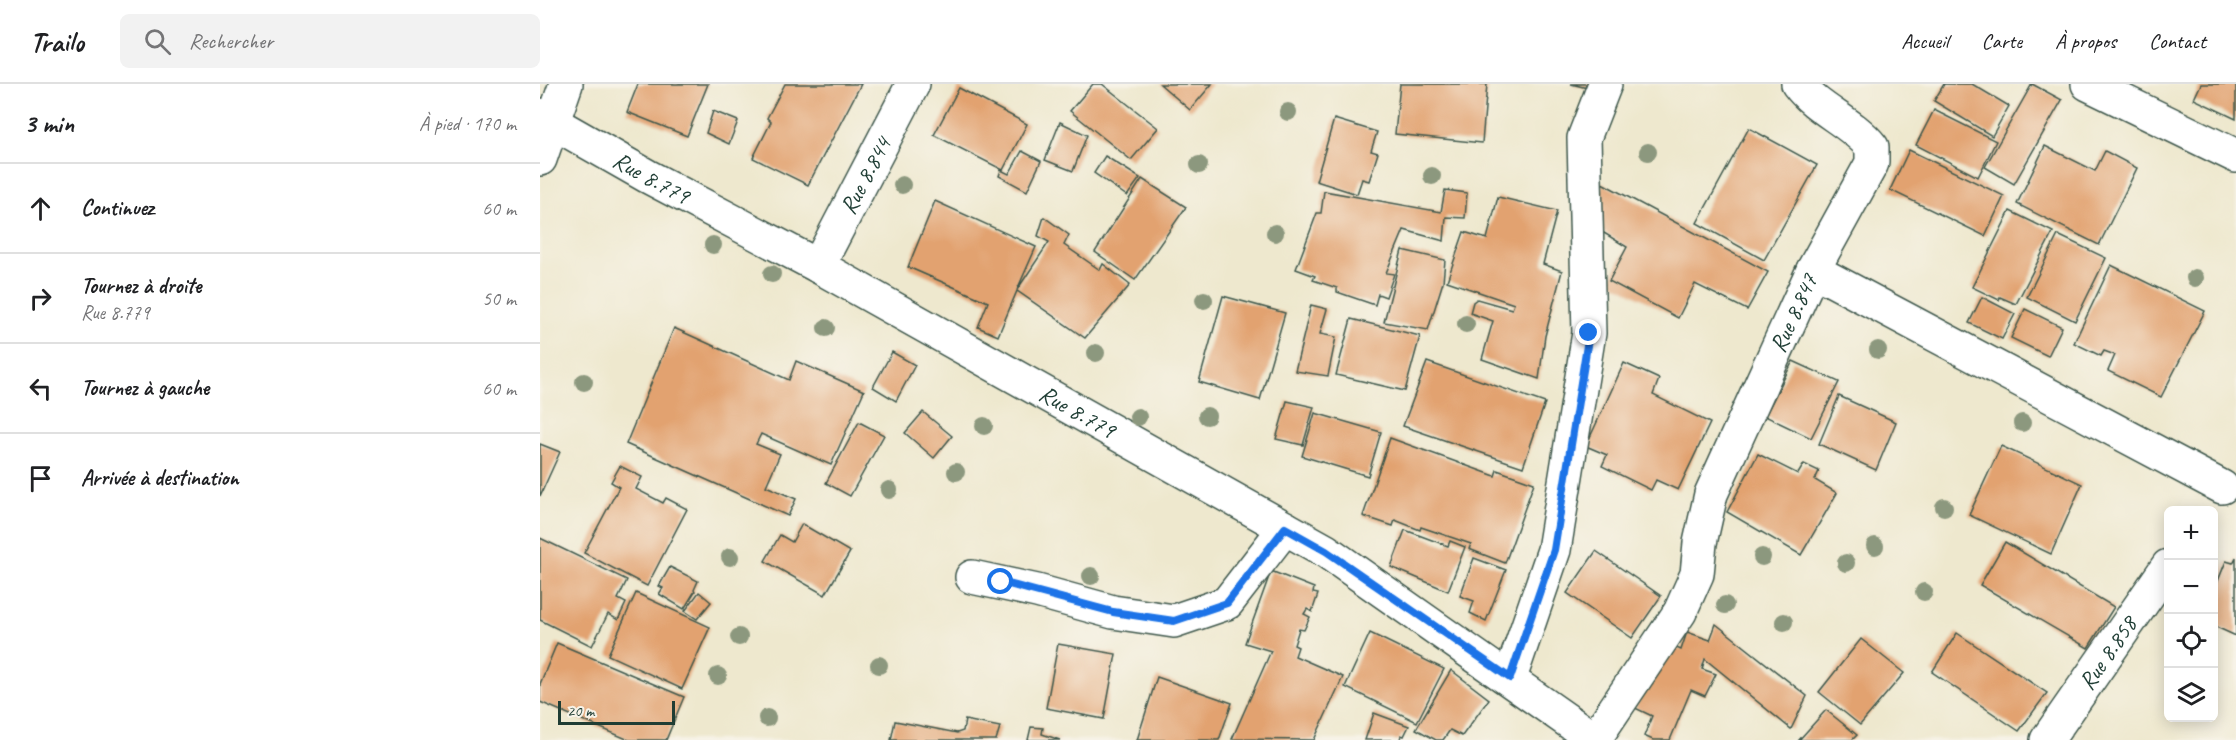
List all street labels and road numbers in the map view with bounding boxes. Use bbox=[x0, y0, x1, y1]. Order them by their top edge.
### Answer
street label: Rue 8.844 bbox=[833, 130, 899, 219]
street label: Rue 8.779 bbox=[608, 145, 697, 212]
street label: Rue 8.847 bbox=[1763, 268, 1825, 357]
street label: Rue 8.779 bbox=[1034, 378, 1123, 446]
street label: Rue 8.858 bbox=[2072, 609, 2145, 695]

